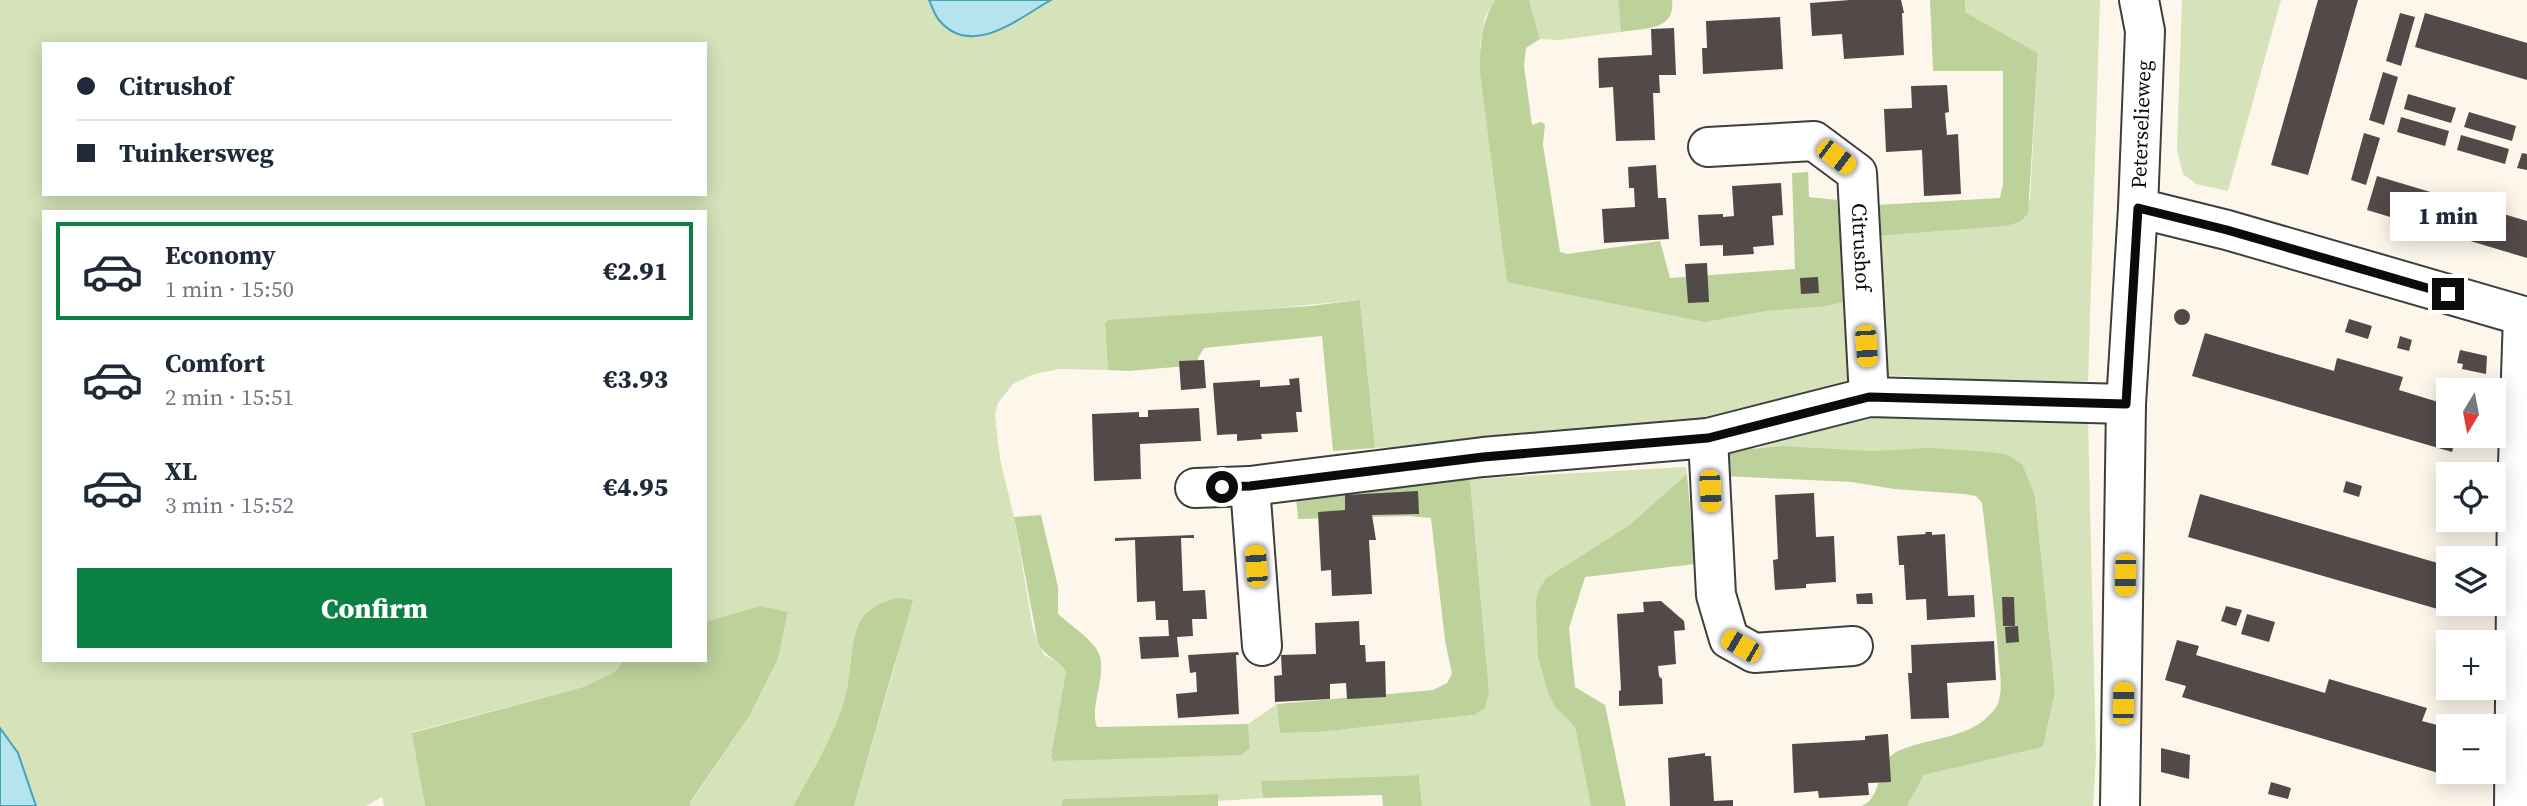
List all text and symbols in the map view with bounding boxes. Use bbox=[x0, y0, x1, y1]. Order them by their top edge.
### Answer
street label: Peterselieweg bbox=[2124, 59, 2158, 189]
text: Citrushof bbox=[119, 68, 232, 104]
text: Tuinkersweg bbox=[119, 135, 274, 171]
car bbox=[1813, 136, 1860, 178]
callout: 1 min bbox=[2390, 192, 2506, 242]
text: 1 min bbox=[2418, 200, 2478, 232]
street label: Citrushof bbox=[1845, 202, 1878, 293]
text: Economy bbox=[165, 237, 276, 273]
icon: car bbox=[81, 240, 144, 303]
text: €2.91 bbox=[603, 253, 668, 289]
text: 1 min · 15:50 bbox=[165, 273, 294, 305]
route end bbox=[2432, 278, 2464, 310]
car bbox=[1855, 324, 1878, 368]
text: Comfort bbox=[165, 345, 265, 381]
icon: car bbox=[81, 348, 144, 411]
text: €3.93 bbox=[603, 361, 668, 397]
north arrow bbox=[2436, 378, 2506, 448]
map controls bbox=[2436, 378, 2506, 784]
text: 2 min · 15:51 bbox=[165, 381, 294, 413]
text: XL bbox=[165, 453, 197, 489]
icon: car bbox=[81, 456, 144, 519]
button: locate bbox=[2436, 462, 2506, 532]
text: €4.95 bbox=[603, 469, 668, 505]
car bbox=[1699, 469, 1722, 513]
route start bbox=[1206, 471, 1238, 503]
text: 3 min · 15:52 bbox=[165, 489, 294, 521]
car bbox=[1245, 544, 1268, 588]
button: layers bbox=[2436, 546, 2506, 616]
car bbox=[2115, 554, 2136, 596]
button: Confirm bbox=[77, 568, 672, 648]
car bbox=[1718, 626, 1765, 666]
button: + bbox=[2436, 630, 2506, 700]
car bbox=[2113, 682, 2134, 724]
button: − bbox=[2436, 714, 2506, 784]

